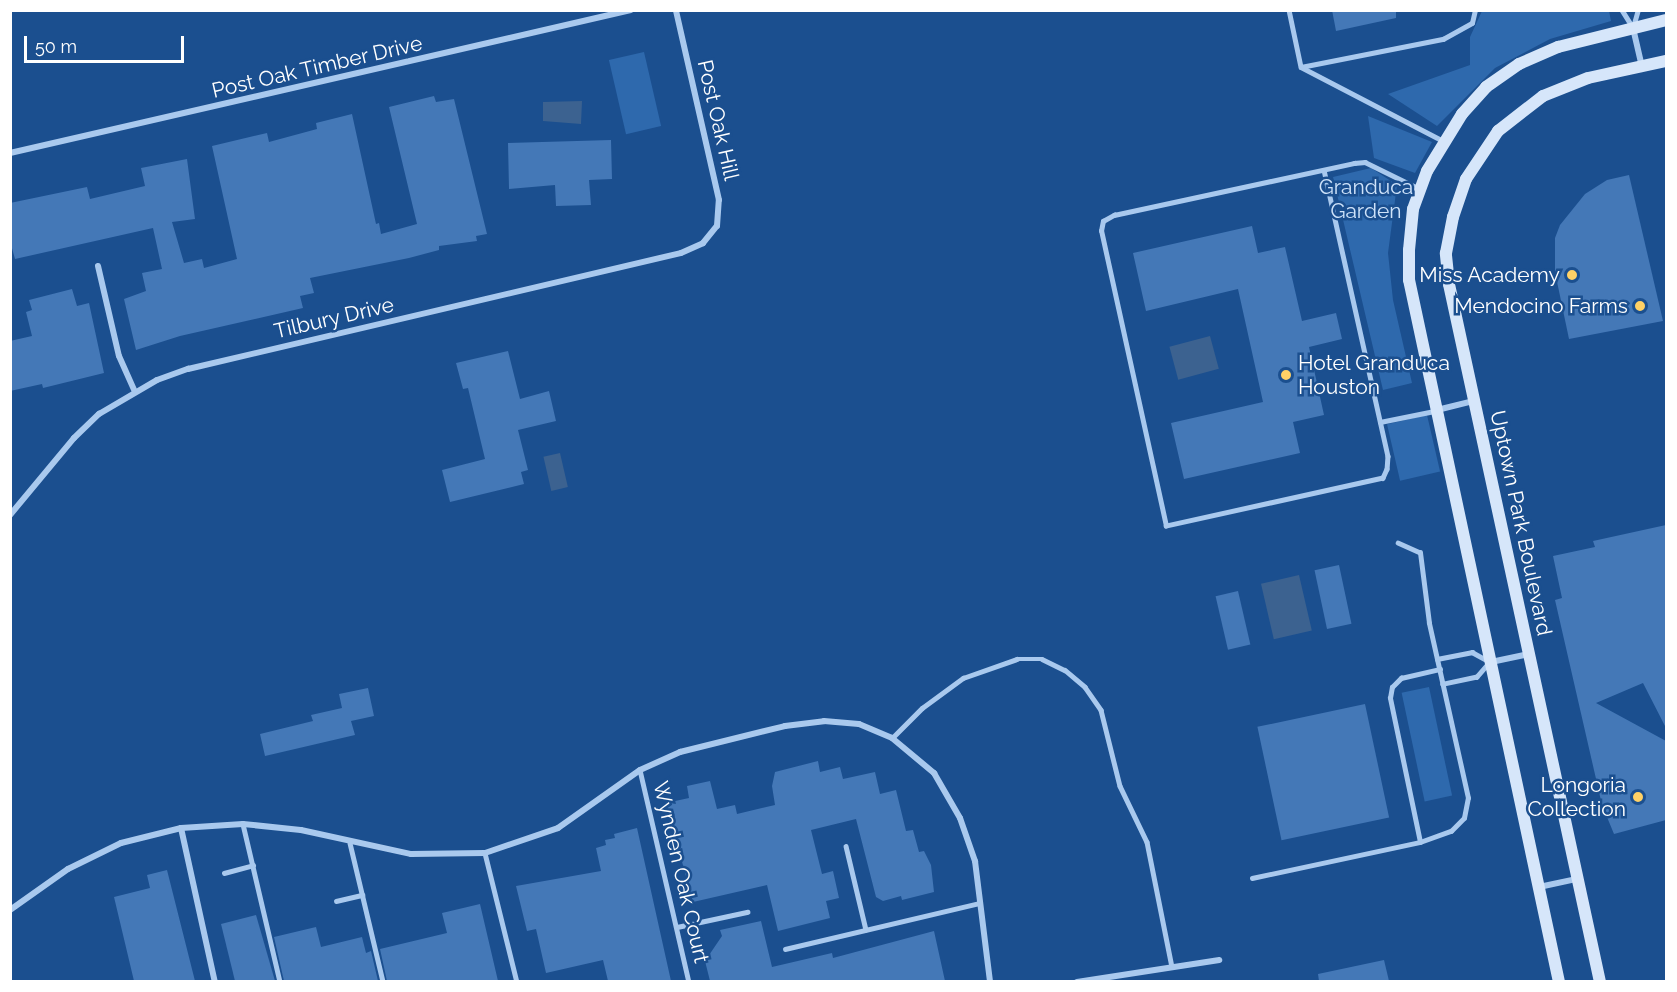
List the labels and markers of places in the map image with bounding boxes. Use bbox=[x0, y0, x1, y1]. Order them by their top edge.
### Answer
place label: Miss Academy bbox=[1419, 262, 1560, 288]
marker: Miss Academy bbox=[1565, 268, 1579, 282]
place label: Mendocino Farms bbox=[1454, 293, 1628, 319]
marker: Mendocino Farms bbox=[1633, 299, 1647, 313]
place label: Hotel Granduca Houston bbox=[1298, 350, 1450, 400]
marker: Hotel Granduca Houston bbox=[1279, 368, 1293, 382]
place label: Longoria Collection bbox=[1527, 772, 1626, 822]
marker: Longoria Collection bbox=[1631, 790, 1645, 804]

